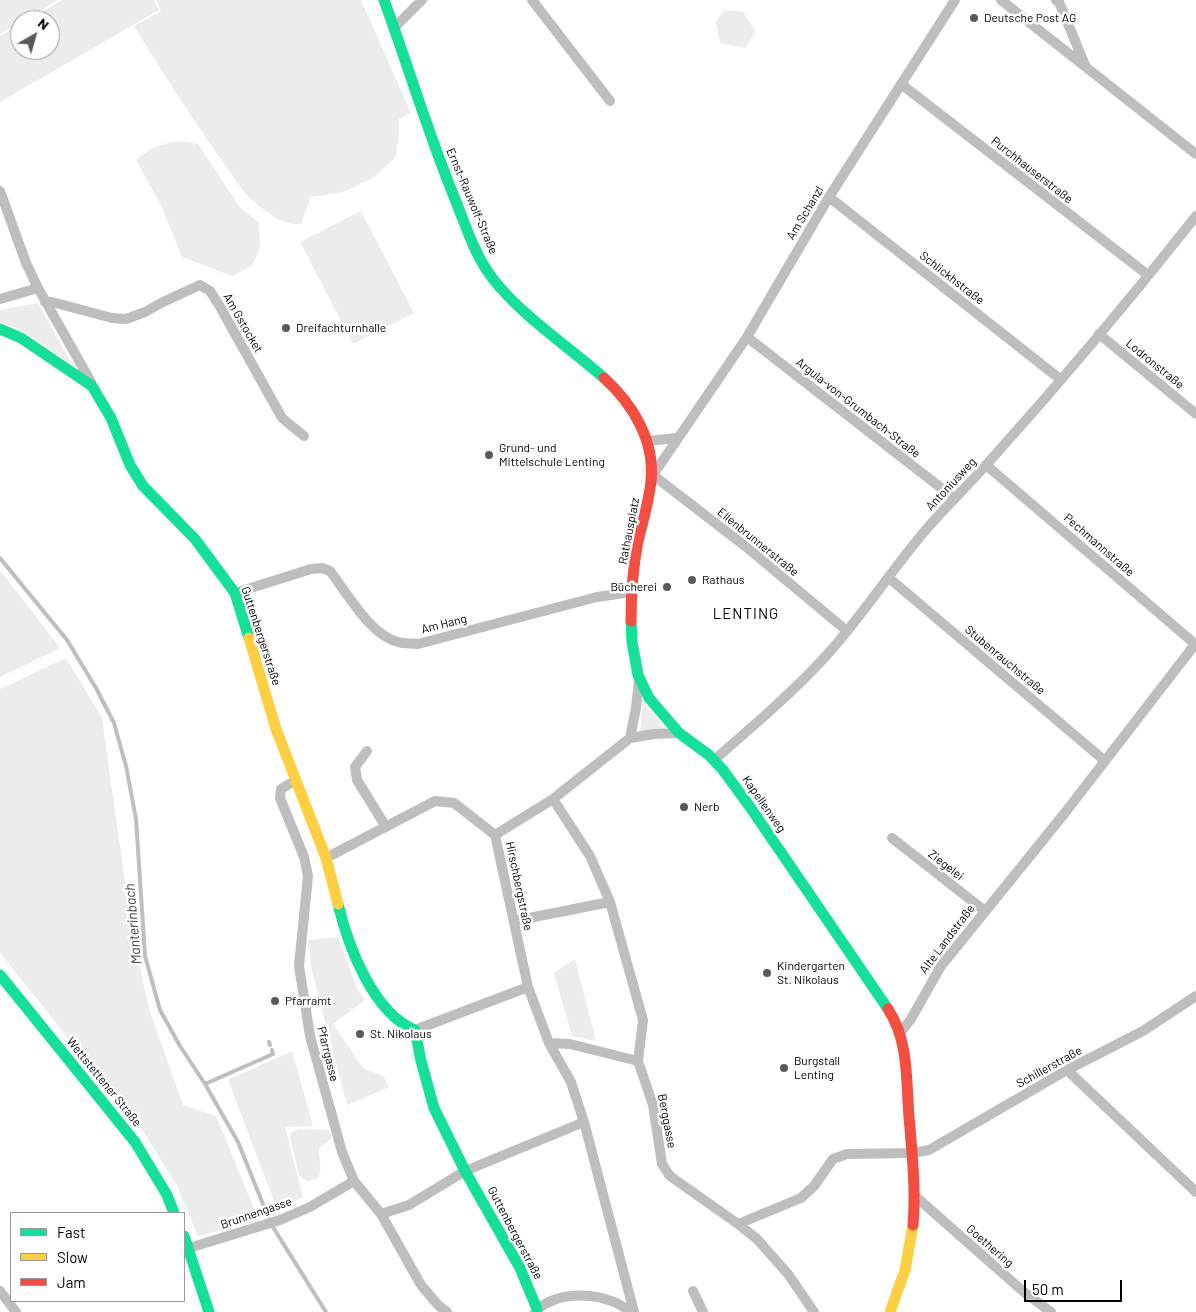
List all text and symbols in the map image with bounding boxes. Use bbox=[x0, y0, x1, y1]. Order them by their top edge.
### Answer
north arrow bbox=[10, 10, 60, 60]
place label: Deutsche Post AG bbox=[984, 11, 1076, 25]
marker: Deutsche Post AG bbox=[968, 12, 980, 24]
text: N bbox=[35, 14, 53, 33]
street label: Purchhauserstraße bbox=[988, 134, 1076, 206]
street label: Ernst-Rauwolf-Straße bbox=[443, 146, 501, 256]
street label: Am Schanzl bbox=[783, 184, 827, 242]
street label: Schlickhstraße bbox=[917, 248, 987, 308]
street label: Am Gstocket bbox=[220, 291, 266, 355]
place label: Dreifachturnhalle bbox=[296, 321, 386, 335]
marker: Dreifachturnhalle bbox=[280, 322, 292, 334]
street label: Lodronstraße bbox=[1123, 336, 1187, 392]
street label: Argula-von-Grumbach-Straße bbox=[793, 355, 923, 461]
place label: Grund- und Mittelschule Lenting bbox=[499, 441, 605, 469]
marker: Grund- und Mittelschule Lenting bbox=[483, 449, 495, 461]
street label: Antoniusweg bbox=[923, 455, 979, 513]
street label: Rathausplatz bbox=[615, 496, 643, 566]
street label: Ellenbrunnerstraße bbox=[715, 505, 801, 579]
street label: Pechmannstraße bbox=[1061, 510, 1137, 580]
place label: Rathaus bbox=[702, 573, 745, 587]
marker: Rathaus bbox=[686, 574, 698, 586]
place label: Bücherei bbox=[610, 580, 657, 594]
marker: Bücherei bbox=[661, 581, 673, 593]
street label: Guttenbergerstraße bbox=[238, 585, 284, 687]
district label: LENTING bbox=[712, 605, 780, 623]
street label: Am Hang bbox=[420, 611, 468, 637]
street label: Stubenrauchstraße bbox=[962, 622, 1048, 698]
street label: Kapellenweg bbox=[739, 773, 789, 835]
place label: Nerb bbox=[694, 800, 719, 814]
marker: Nerb bbox=[678, 801, 690, 813]
street label: Hirschbergstraße bbox=[503, 840, 535, 932]
street label: Ziegelei bbox=[925, 847, 967, 883]
water label: Manterinbach bbox=[121, 883, 145, 965]
street label: Alte Landstraße bbox=[916, 902, 978, 976]
place label: Kindergarten St. Nikolaus bbox=[777, 959, 845, 987]
marker: Kindergarten St. Nikolaus bbox=[761, 967, 773, 979]
place label: Pfarramt bbox=[285, 994, 331, 1008]
marker: Pfarramt bbox=[269, 995, 281, 1007]
street label: Pfarrgasse bbox=[314, 1025, 342, 1083]
place label: St. Nikolaus bbox=[370, 1027, 432, 1041]
marker: St. Nikolaus bbox=[354, 1028, 366, 1040]
street label: Wettstettener Straße bbox=[64, 1034, 144, 1130]
street label: Schillerstraße bbox=[1014, 1043, 1084, 1091]
place label: Burgstall Lenting bbox=[794, 1054, 840, 1082]
marker: Burgstall Lenting bbox=[778, 1062, 790, 1074]
street label: Berggasse bbox=[655, 1093, 679, 1149]
street label: Guttenbergerstraße bbox=[484, 1184, 546, 1282]
street label: Brunnengasse bbox=[219, 1194, 293, 1232]
legend bbox=[10, 1212, 185, 1302]
street label: Goethering bbox=[964, 1222, 1016, 1270]
text: Fast bbox=[57, 1223, 85, 1241]
text: Slow bbox=[57, 1248, 88, 1266]
scale bar bbox=[1026, 1270, 1124, 1302]
text: Jam bbox=[57, 1273, 86, 1291]
text: 50 m bbox=[1032, 1280, 1064, 1298]

